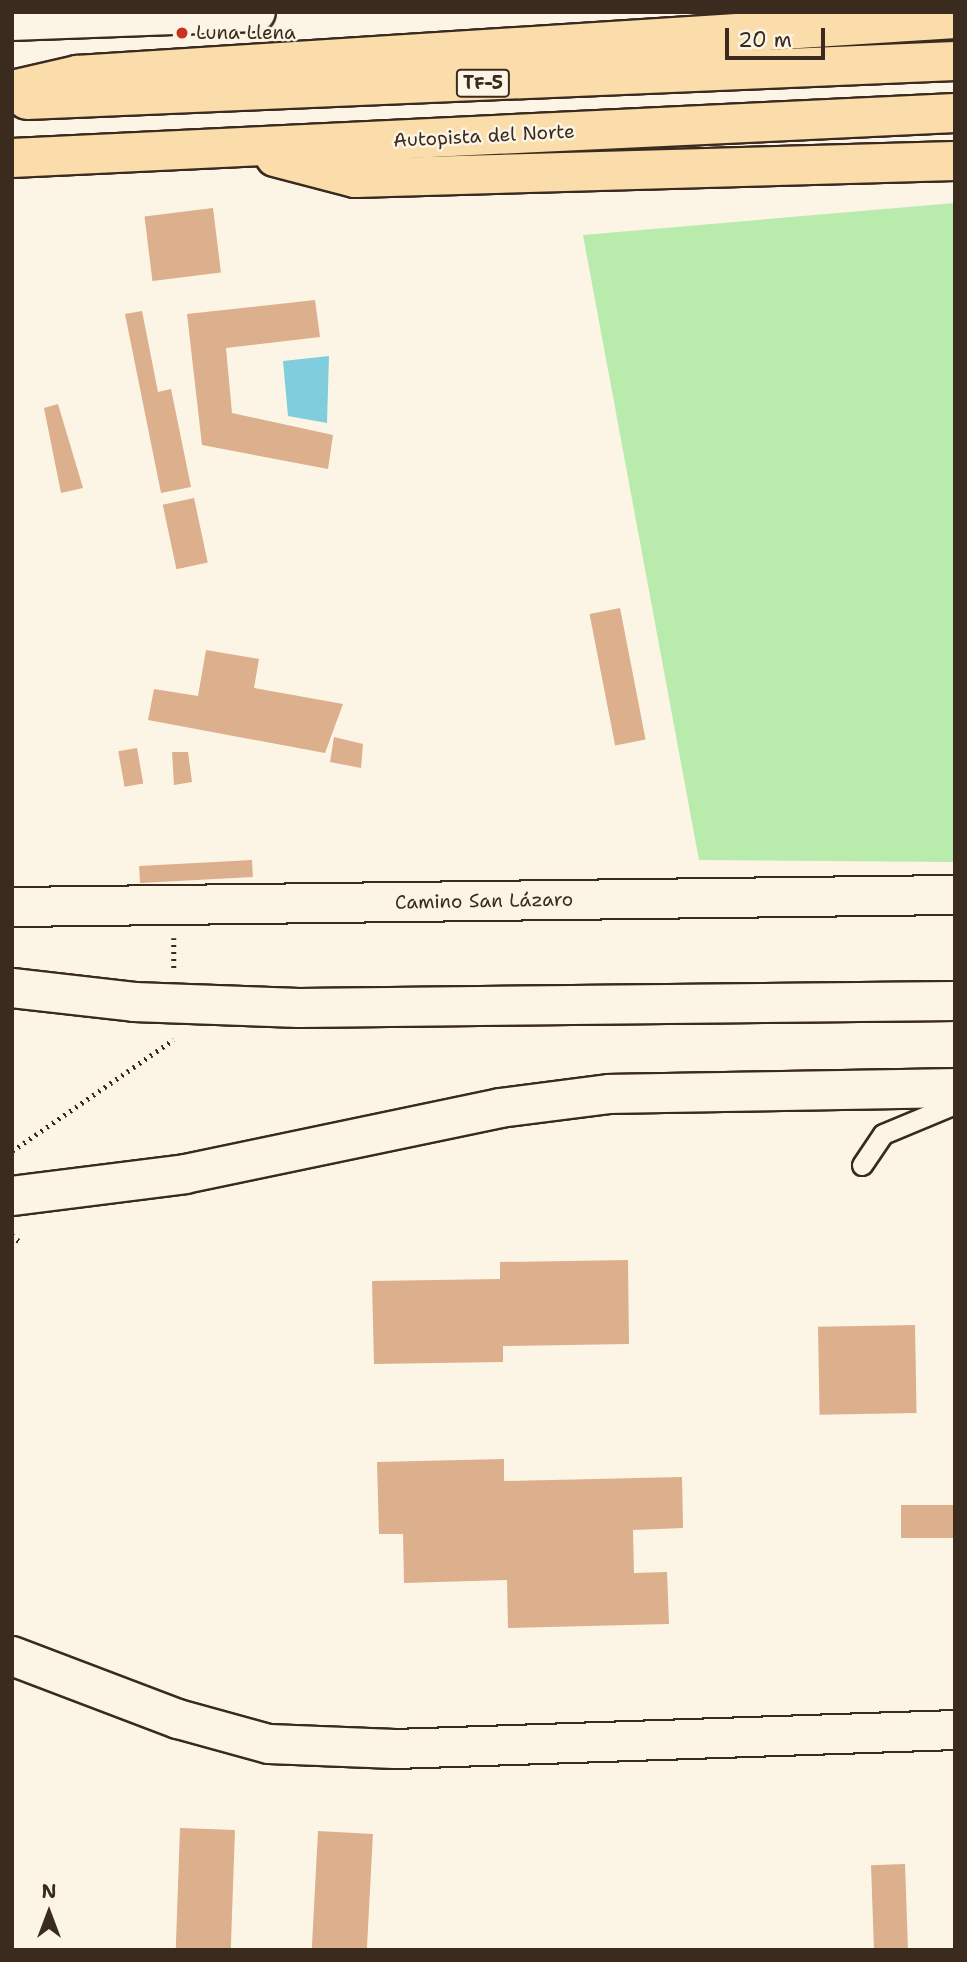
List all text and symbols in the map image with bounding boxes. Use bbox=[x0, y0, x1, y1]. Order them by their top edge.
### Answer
scale bar bbox=[729, 14, 829, 58]
place label: Luna Llena bbox=[196, 22, 296, 44]
marker: Luna Llena bbox=[174, 25, 190, 41]
text: 20 m bbox=[738, 26, 792, 54]
road number: TF-5 bbox=[455, 68, 511, 98]
street label: Autopista del Norte bbox=[393, 120, 575, 152]
street label: Camino San Lázaro bbox=[395, 888, 573, 914]
north arrow bbox=[14, 1878, 84, 1948]
text: N bbox=[41, 1879, 57, 1904]

